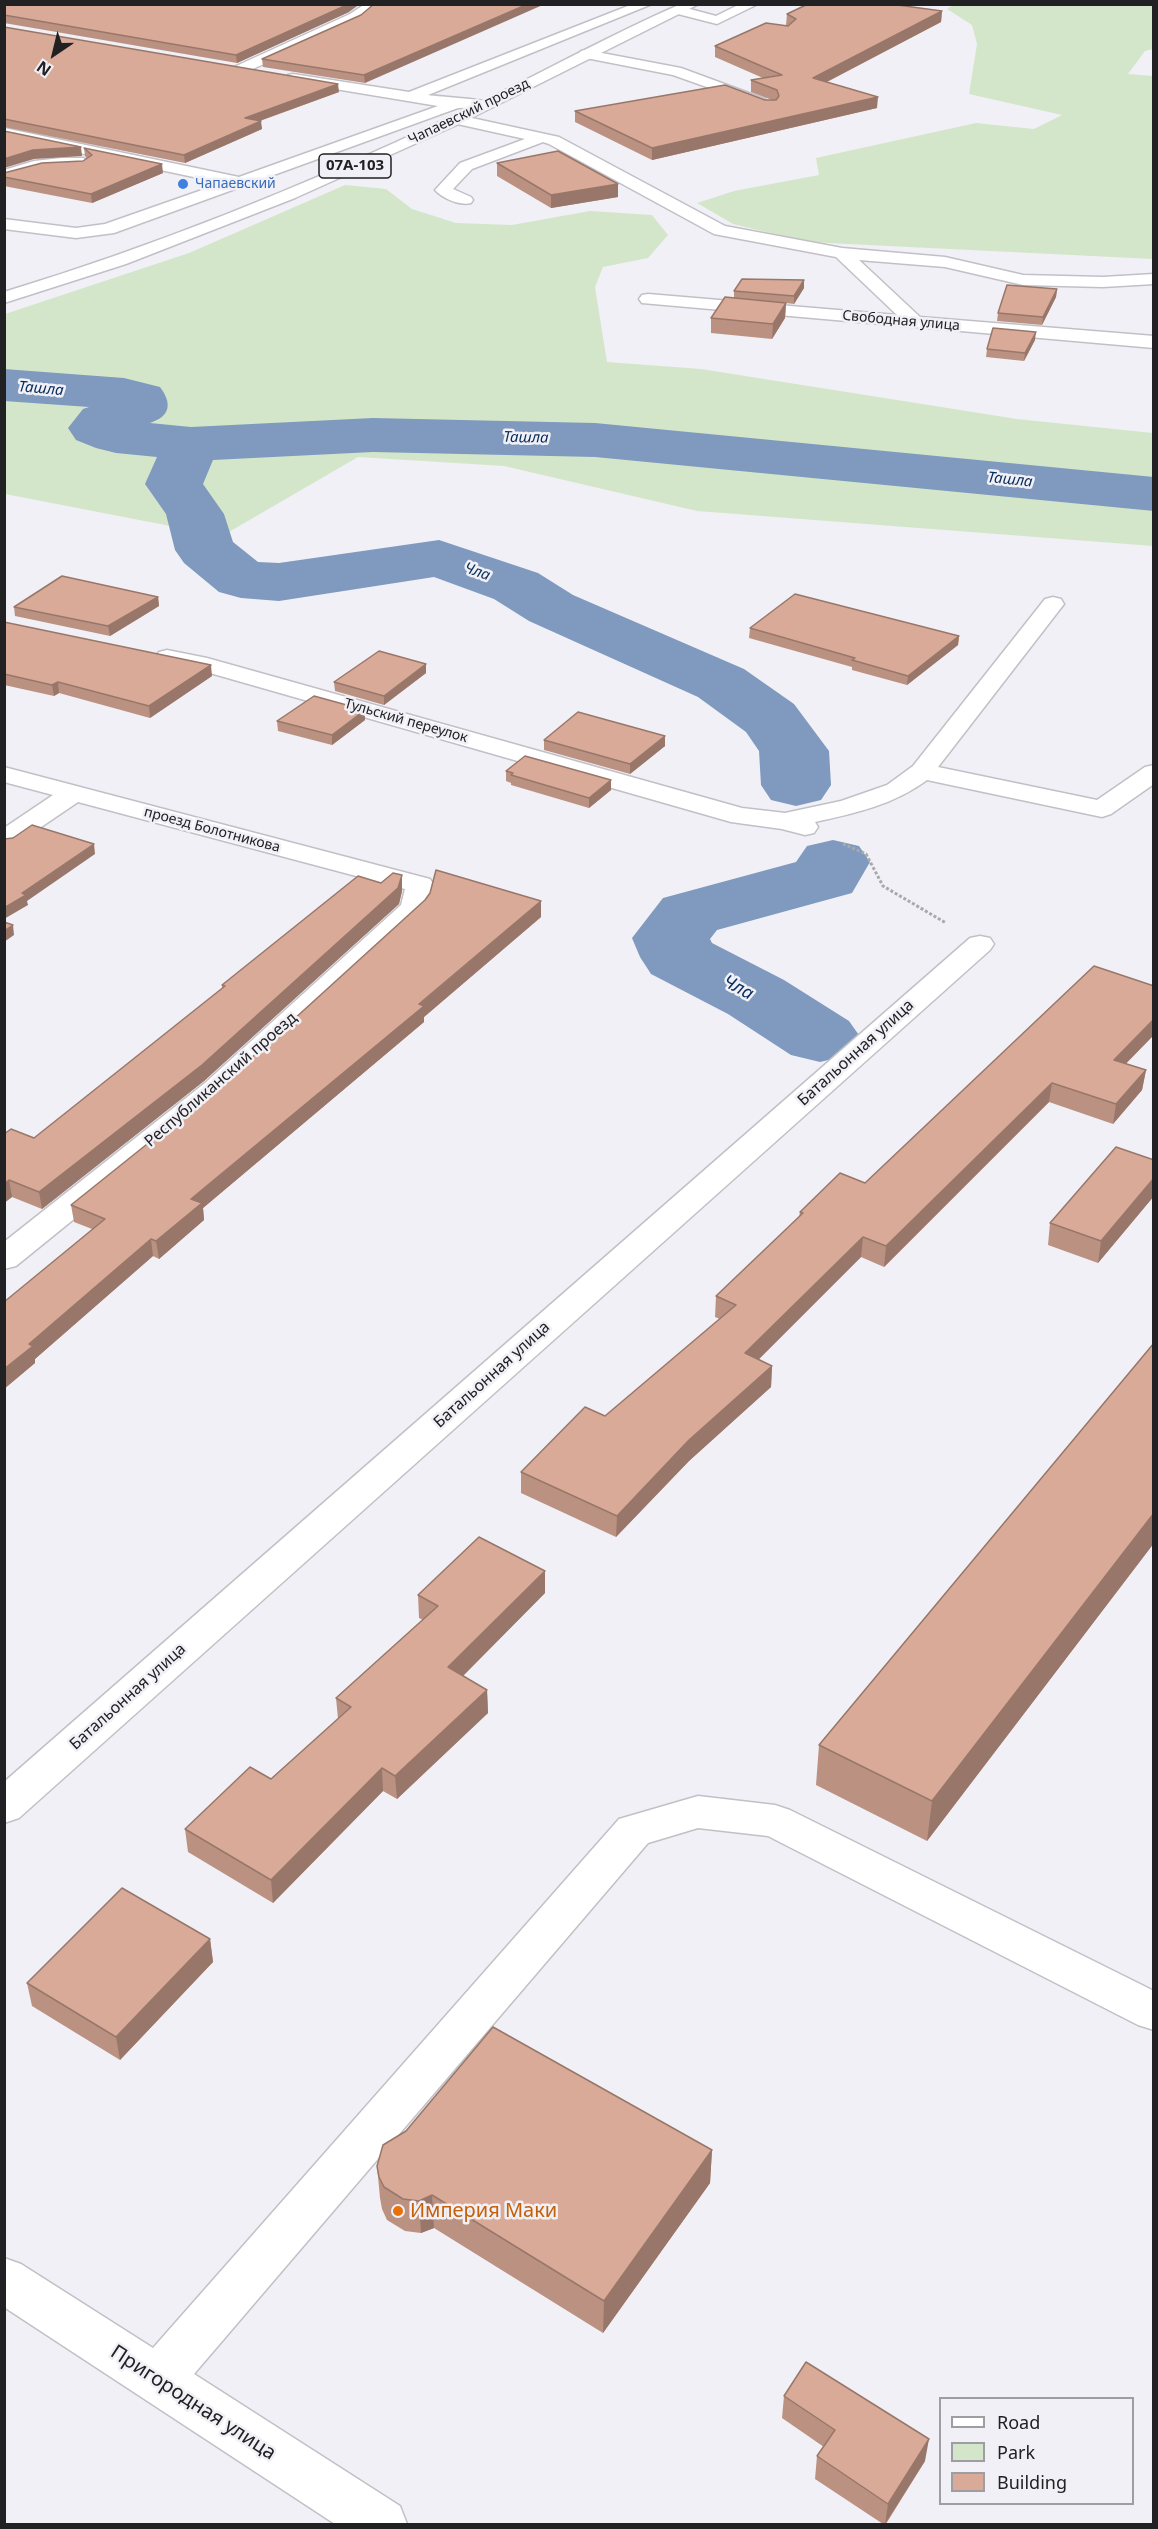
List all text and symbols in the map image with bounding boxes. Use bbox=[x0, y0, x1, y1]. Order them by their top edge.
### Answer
north arrow bbox=[24, 24, 84, 84]
text: N bbox=[32, 56, 55, 81]
street label: Чапаевский проезд bbox=[406, 75, 532, 149]
road number: 07А-103 bbox=[319, 154, 391, 178]
place label: Чапаевский bbox=[195, 176, 276, 192]
marker: Чапаевский bbox=[176, 177, 190, 191]
street label: Свободная улица bbox=[841, 307, 961, 335]
water label: Ташла bbox=[18, 378, 64, 400]
water label: Ташла bbox=[503, 429, 549, 447]
water label: Ташла bbox=[987, 469, 1033, 491]
water label: Чла bbox=[462, 559, 492, 585]
street label: Тульский переулок bbox=[342, 695, 470, 747]
street label: проезд Болотникова bbox=[142, 804, 282, 856]
water label: Чла bbox=[719, 971, 757, 1005]
street label: Батальонная улица bbox=[794, 996, 918, 1110]
street label: Республиканский проезд bbox=[141, 1009, 301, 1151]
street label: Батальонная улица bbox=[430, 1318, 554, 1432]
street label: Батальонная улица bbox=[66, 1640, 190, 1754]
place label: Империя Маки bbox=[410, 2199, 557, 2223]
marker: Империя Маки bbox=[391, 2204, 405, 2218]
street label: Пригородная улица bbox=[106, 2341, 280, 2465]
legend bbox=[939, 2397, 1134, 2505]
text: Road bbox=[997, 2410, 1040, 2434]
text: Park bbox=[997, 2440, 1035, 2464]
text: Building bbox=[997, 2470, 1067, 2494]

